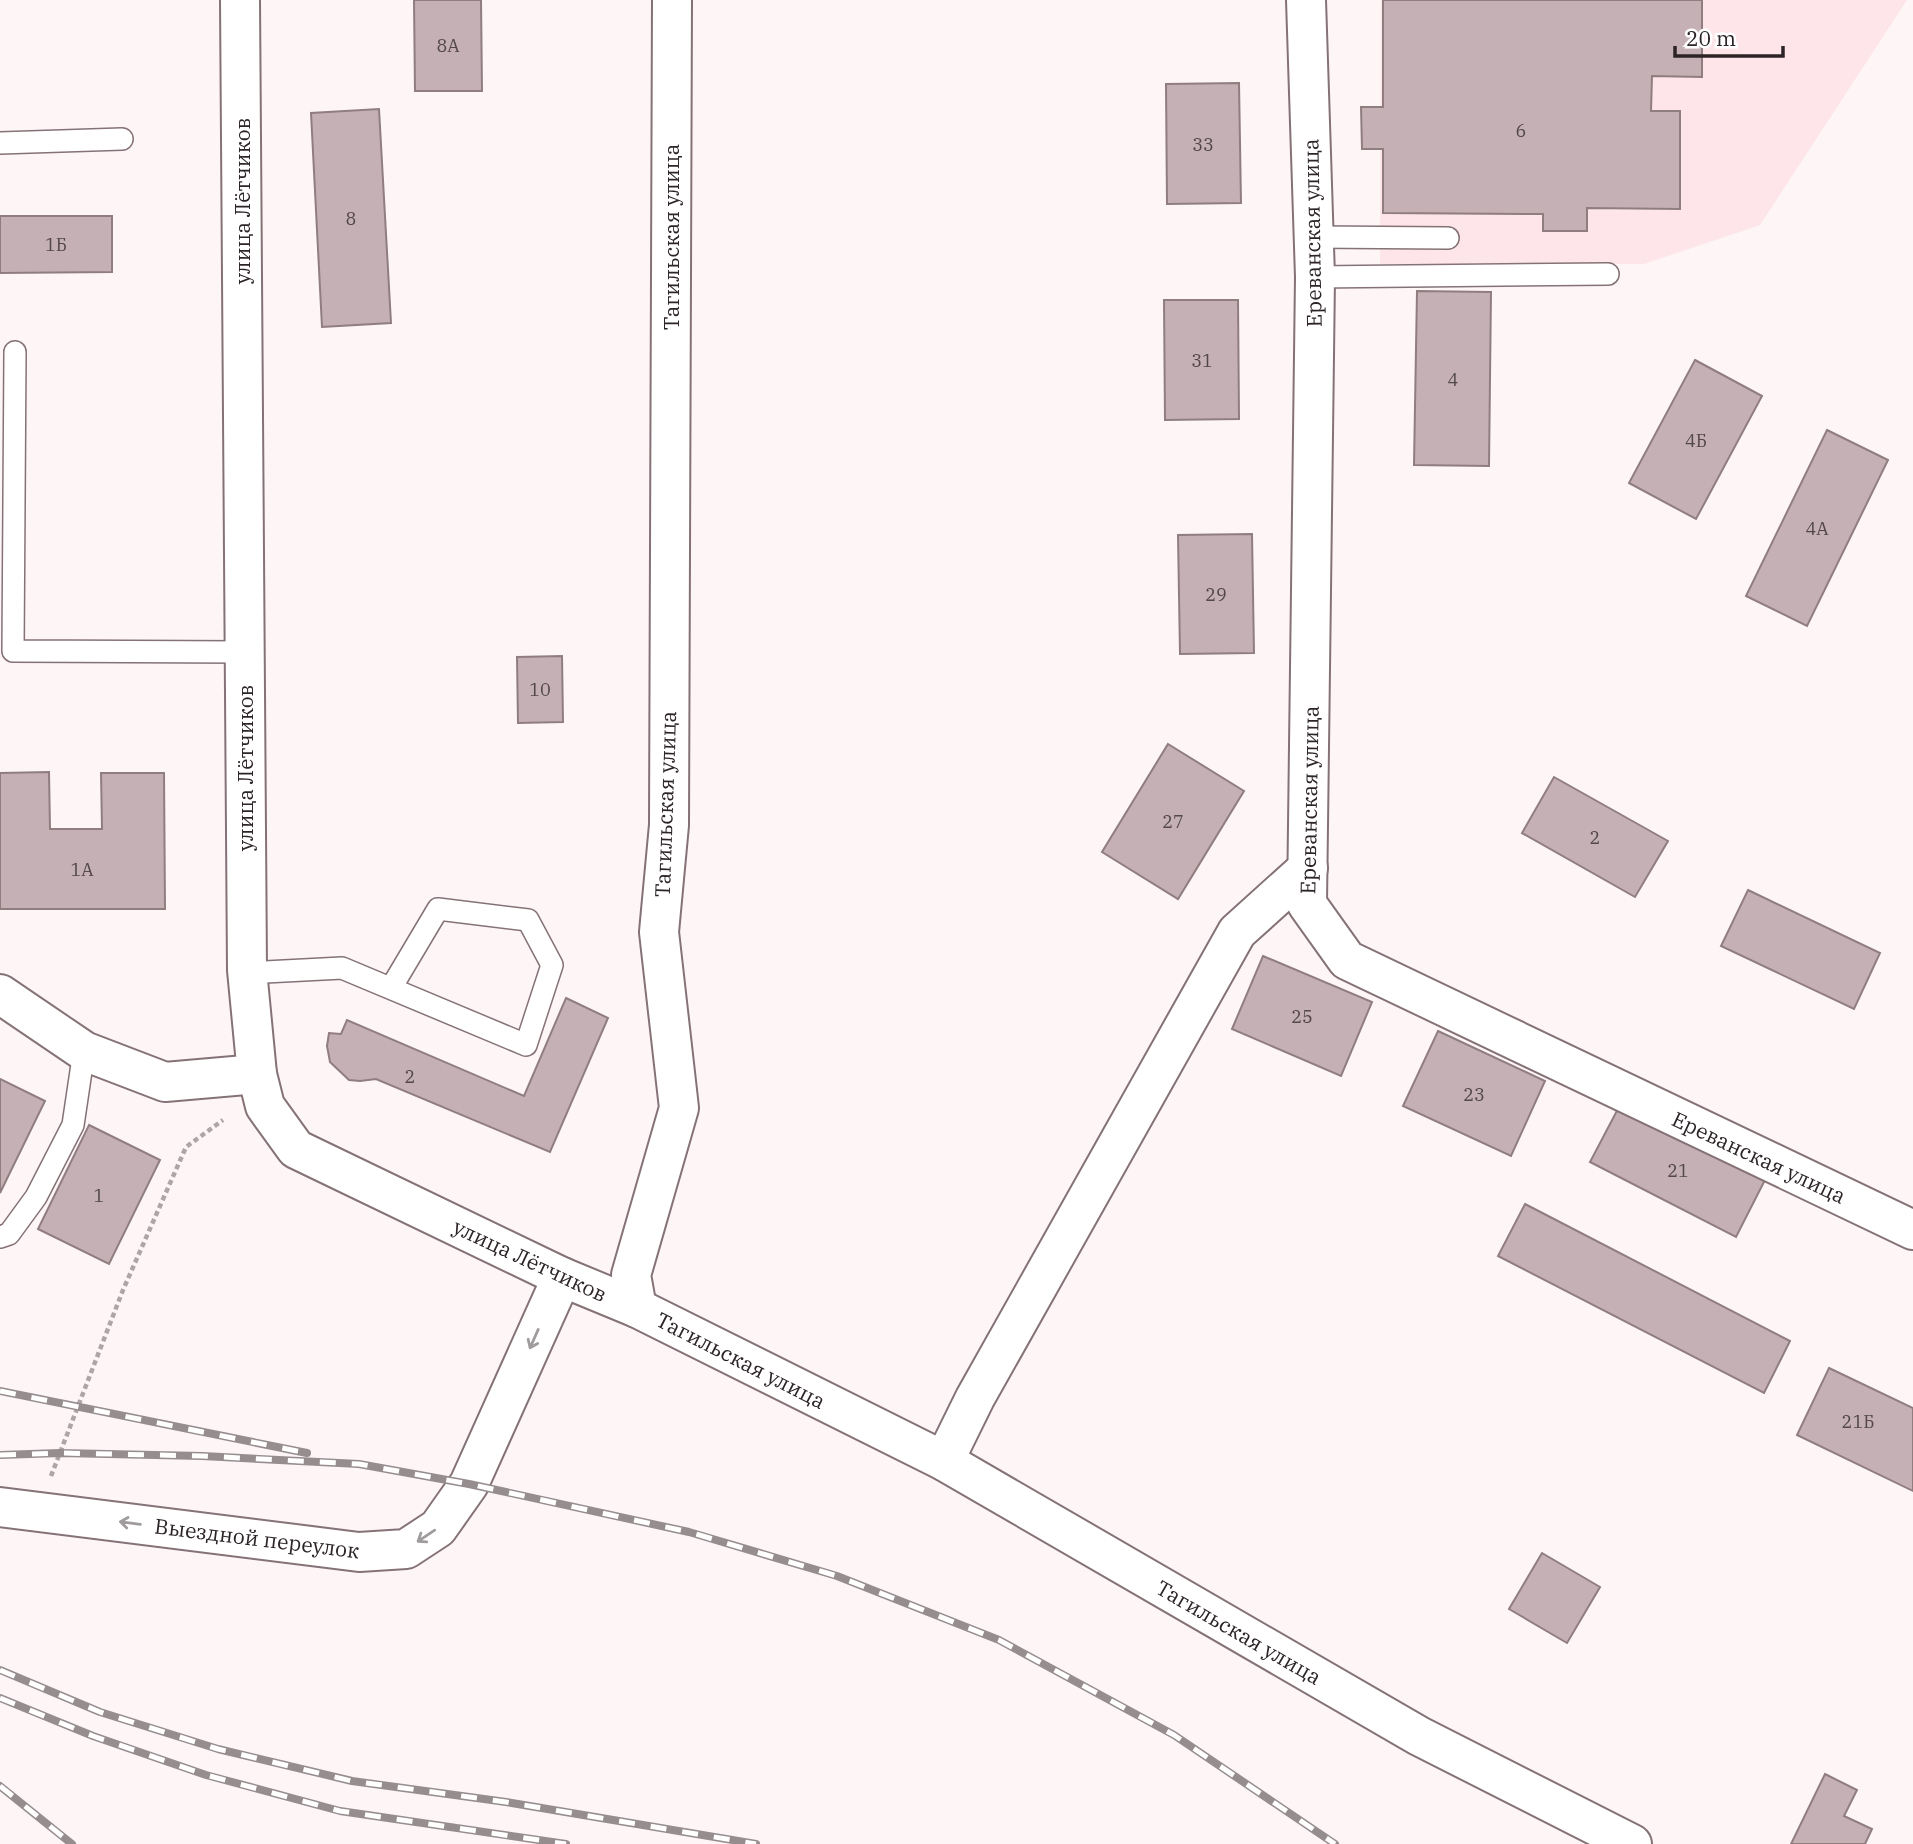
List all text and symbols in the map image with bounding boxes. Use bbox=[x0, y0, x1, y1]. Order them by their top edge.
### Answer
scale bar bbox=[1675, 14, 1784, 58]
text: 20 m bbox=[1686, 24, 1736, 52]
house number: 8А bbox=[436, 34, 460, 57]
street label: улица Лётчиков bbox=[228, 118, 256, 284]
house number: 6 bbox=[1516, 119, 1526, 142]
house number: 33 bbox=[1192, 133, 1214, 156]
street label: Ереванская улица bbox=[1296, 138, 1328, 328]
street label: Тагильская улица bbox=[657, 144, 685, 330]
house number: 8 bbox=[346, 207, 356, 230]
house number: 1Б bbox=[45, 233, 67, 256]
house number: 31 bbox=[1191, 349, 1213, 372]
house number: 4 bbox=[1448, 368, 1458, 391]
house number: 4Б bbox=[1685, 429, 1707, 452]
house number: 4А bbox=[1805, 517, 1829, 540]
house number: 29 bbox=[1205, 583, 1227, 606]
house number: 10 bbox=[529, 678, 551, 701]
street label: улица Лётчиков bbox=[231, 685, 259, 851]
street label: Ереванская улица bbox=[1293, 705, 1325, 895]
street label: Тагильская улица bbox=[648, 710, 682, 898]
house number: 27 bbox=[1162, 810, 1184, 833]
house number: 2 bbox=[1590, 826, 1600, 849]
house number: 1А bbox=[70, 858, 94, 881]
house number: 25 bbox=[1291, 1005, 1313, 1028]
house number: 2 bbox=[405, 1065, 415, 1088]
house number: 23 bbox=[1463, 1083, 1485, 1106]
street label: Ереванская улица bbox=[1668, 1104, 1850, 1210]
house number: 21 bbox=[1667, 1159, 1689, 1182]
house number: 1 bbox=[94, 1184, 104, 1207]
street label: улица Лётчиков bbox=[449, 1212, 611, 1308]
street label: Тагильская улица bbox=[652, 1305, 830, 1415]
one-way arrow bbox=[527, 1328, 540, 1349]
house number: 21Б bbox=[1842, 1410, 1874, 1433]
street label: Выездной переулок bbox=[153, 1512, 361, 1564]
one-way arrow bbox=[119, 1517, 142, 1530]
one-way arrow bbox=[416, 1530, 436, 1544]
street label: Тагильская улица bbox=[1151, 1573, 1327, 1691]

